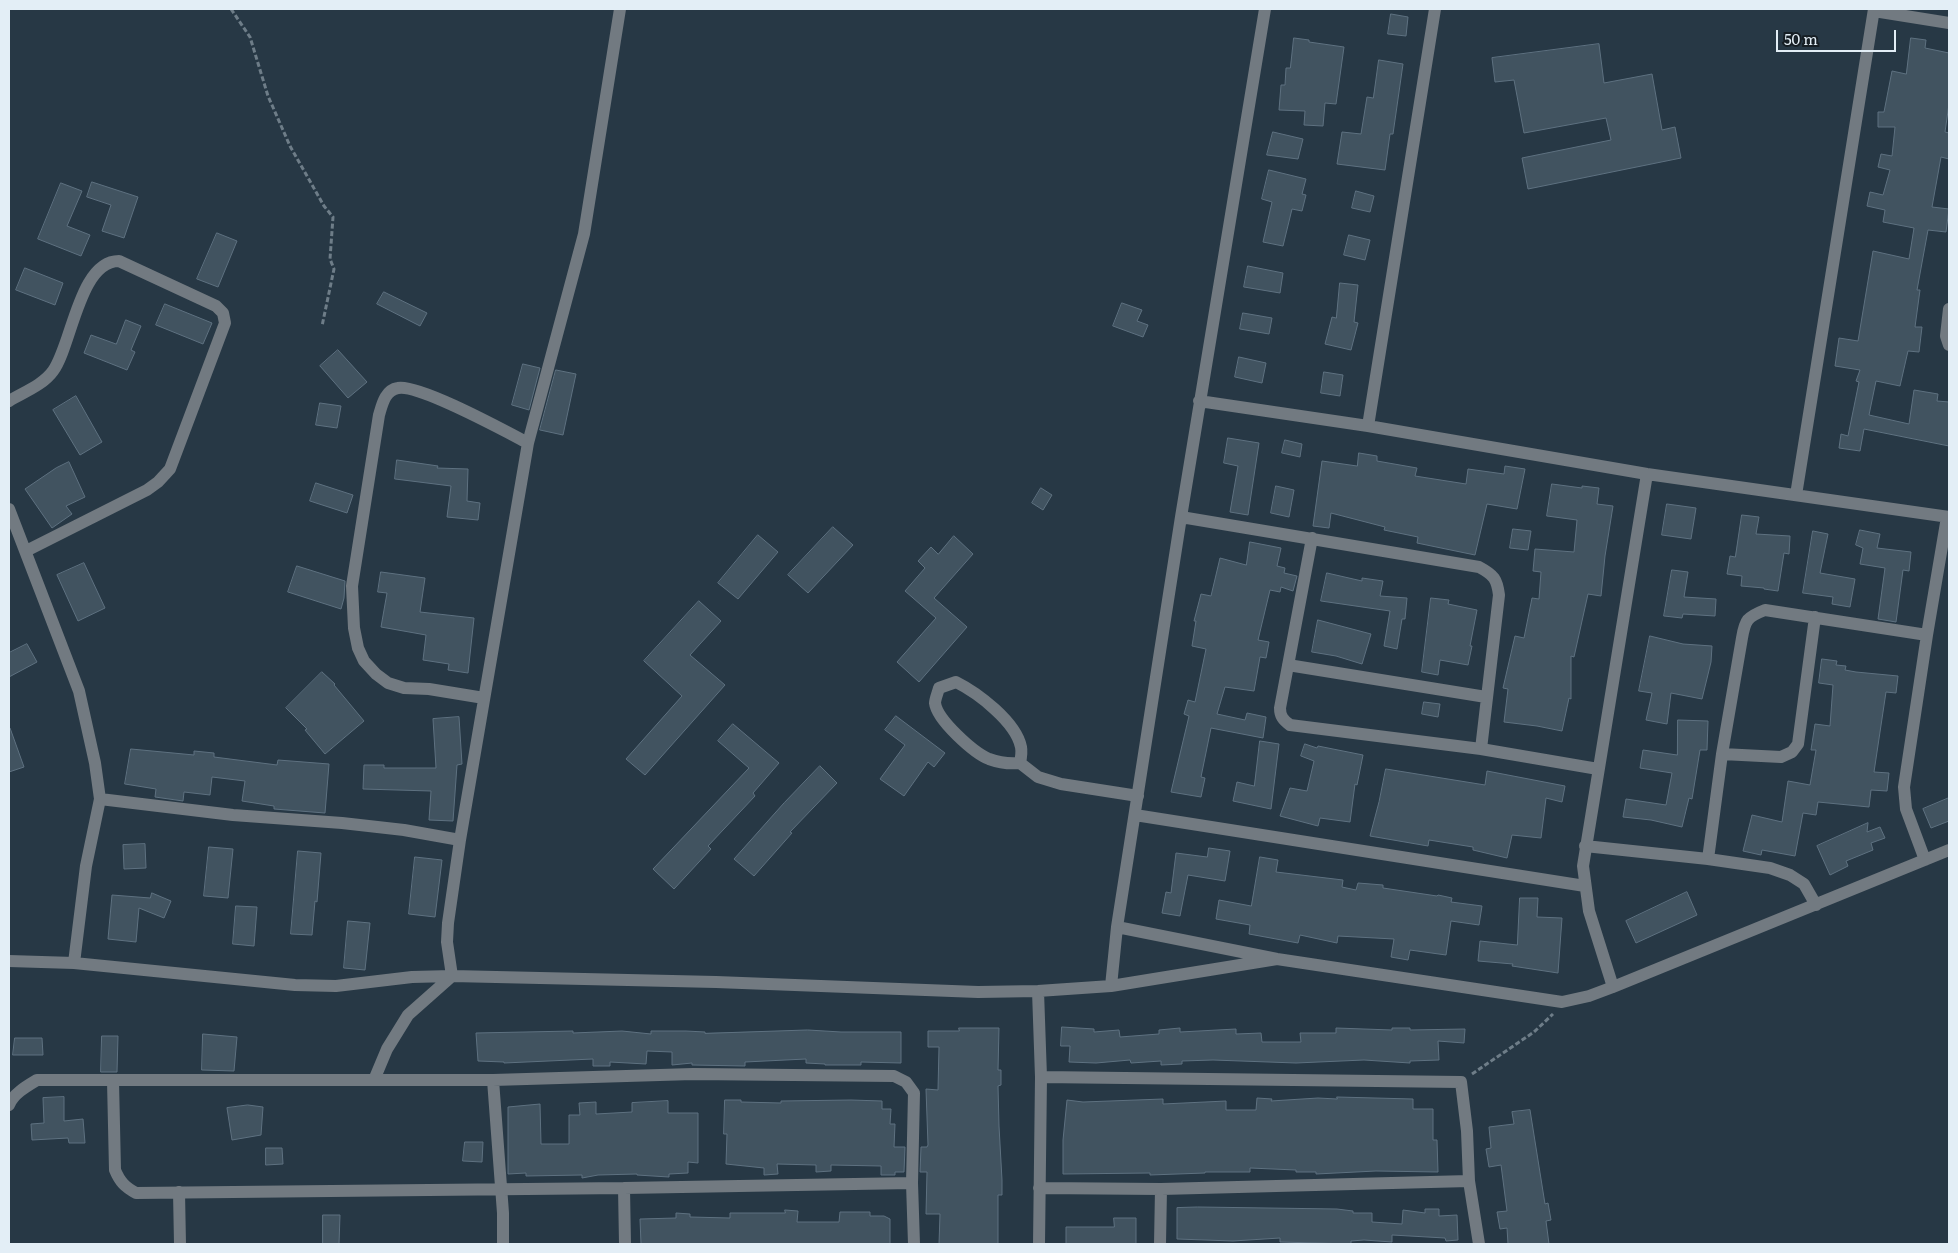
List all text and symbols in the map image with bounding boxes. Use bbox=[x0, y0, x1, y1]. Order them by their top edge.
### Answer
scale bar bbox=[1778, 20, 1898, 52]
text: 50 m bbox=[1784, 27, 1818, 50]

